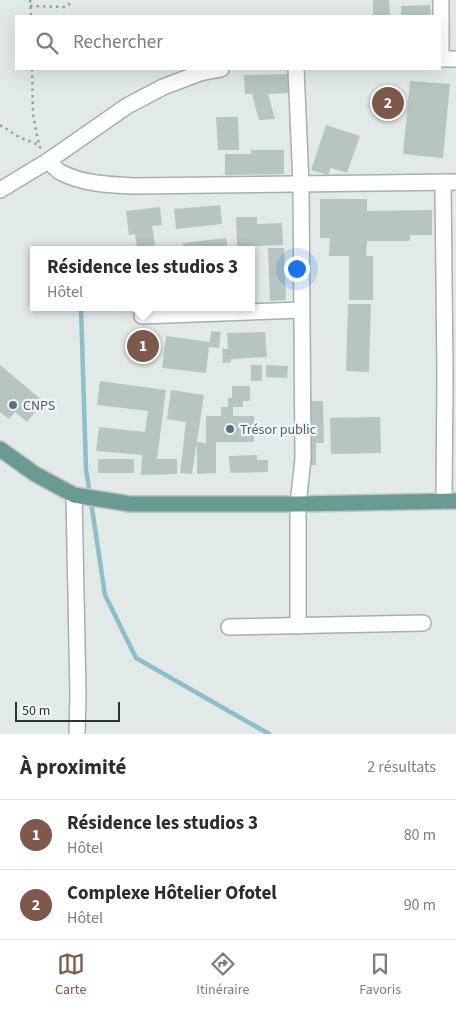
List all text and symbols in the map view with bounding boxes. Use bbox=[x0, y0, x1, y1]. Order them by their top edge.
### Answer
search box bbox=[15, 15, 441, 70]
icon: search bbox=[33, 29, 61, 57]
text: Rechercher bbox=[73, 29, 163, 56]
pin: 2 bbox=[372, 84, 404, 122]
popup bbox=[30, 246, 255, 311]
text: Résidence les studios 3 bbox=[47, 254, 238, 281]
your location bbox=[284, 256, 310, 282]
text: Hôtel bbox=[47, 281, 83, 303]
pin: 1 bbox=[127, 327, 159, 365]
place label: CNPS bbox=[23, 396, 55, 416]
marker: CNPS bbox=[7, 399, 19, 411]
place label: Trésor public bbox=[240, 420, 317, 440]
marker: Trésor public bbox=[224, 423, 236, 435]
scale bar bbox=[15, 699, 120, 722]
text: 50 m bbox=[22, 701, 50, 721]
text: À proximité bbox=[20, 752, 126, 782]
text: 2 résultats bbox=[367, 756, 436, 778]
text: Résidence les studios 3 bbox=[67, 810, 258, 837]
text: 1 bbox=[32, 824, 40, 846]
text: 80 m bbox=[404, 824, 436, 846]
text: Hôtel bbox=[67, 837, 103, 859]
text: Complexe Hôtelier Ofotel bbox=[67, 880, 277, 907]
text: 2 bbox=[32, 894, 40, 916]
text: 90 m bbox=[404, 894, 436, 916]
text: Hôtel bbox=[67, 907, 103, 929]
tab: Carte bbox=[55, 950, 86, 1000]
tab: Itinéraire bbox=[196, 950, 249, 1000]
tab: Favoris bbox=[359, 950, 401, 1000]

